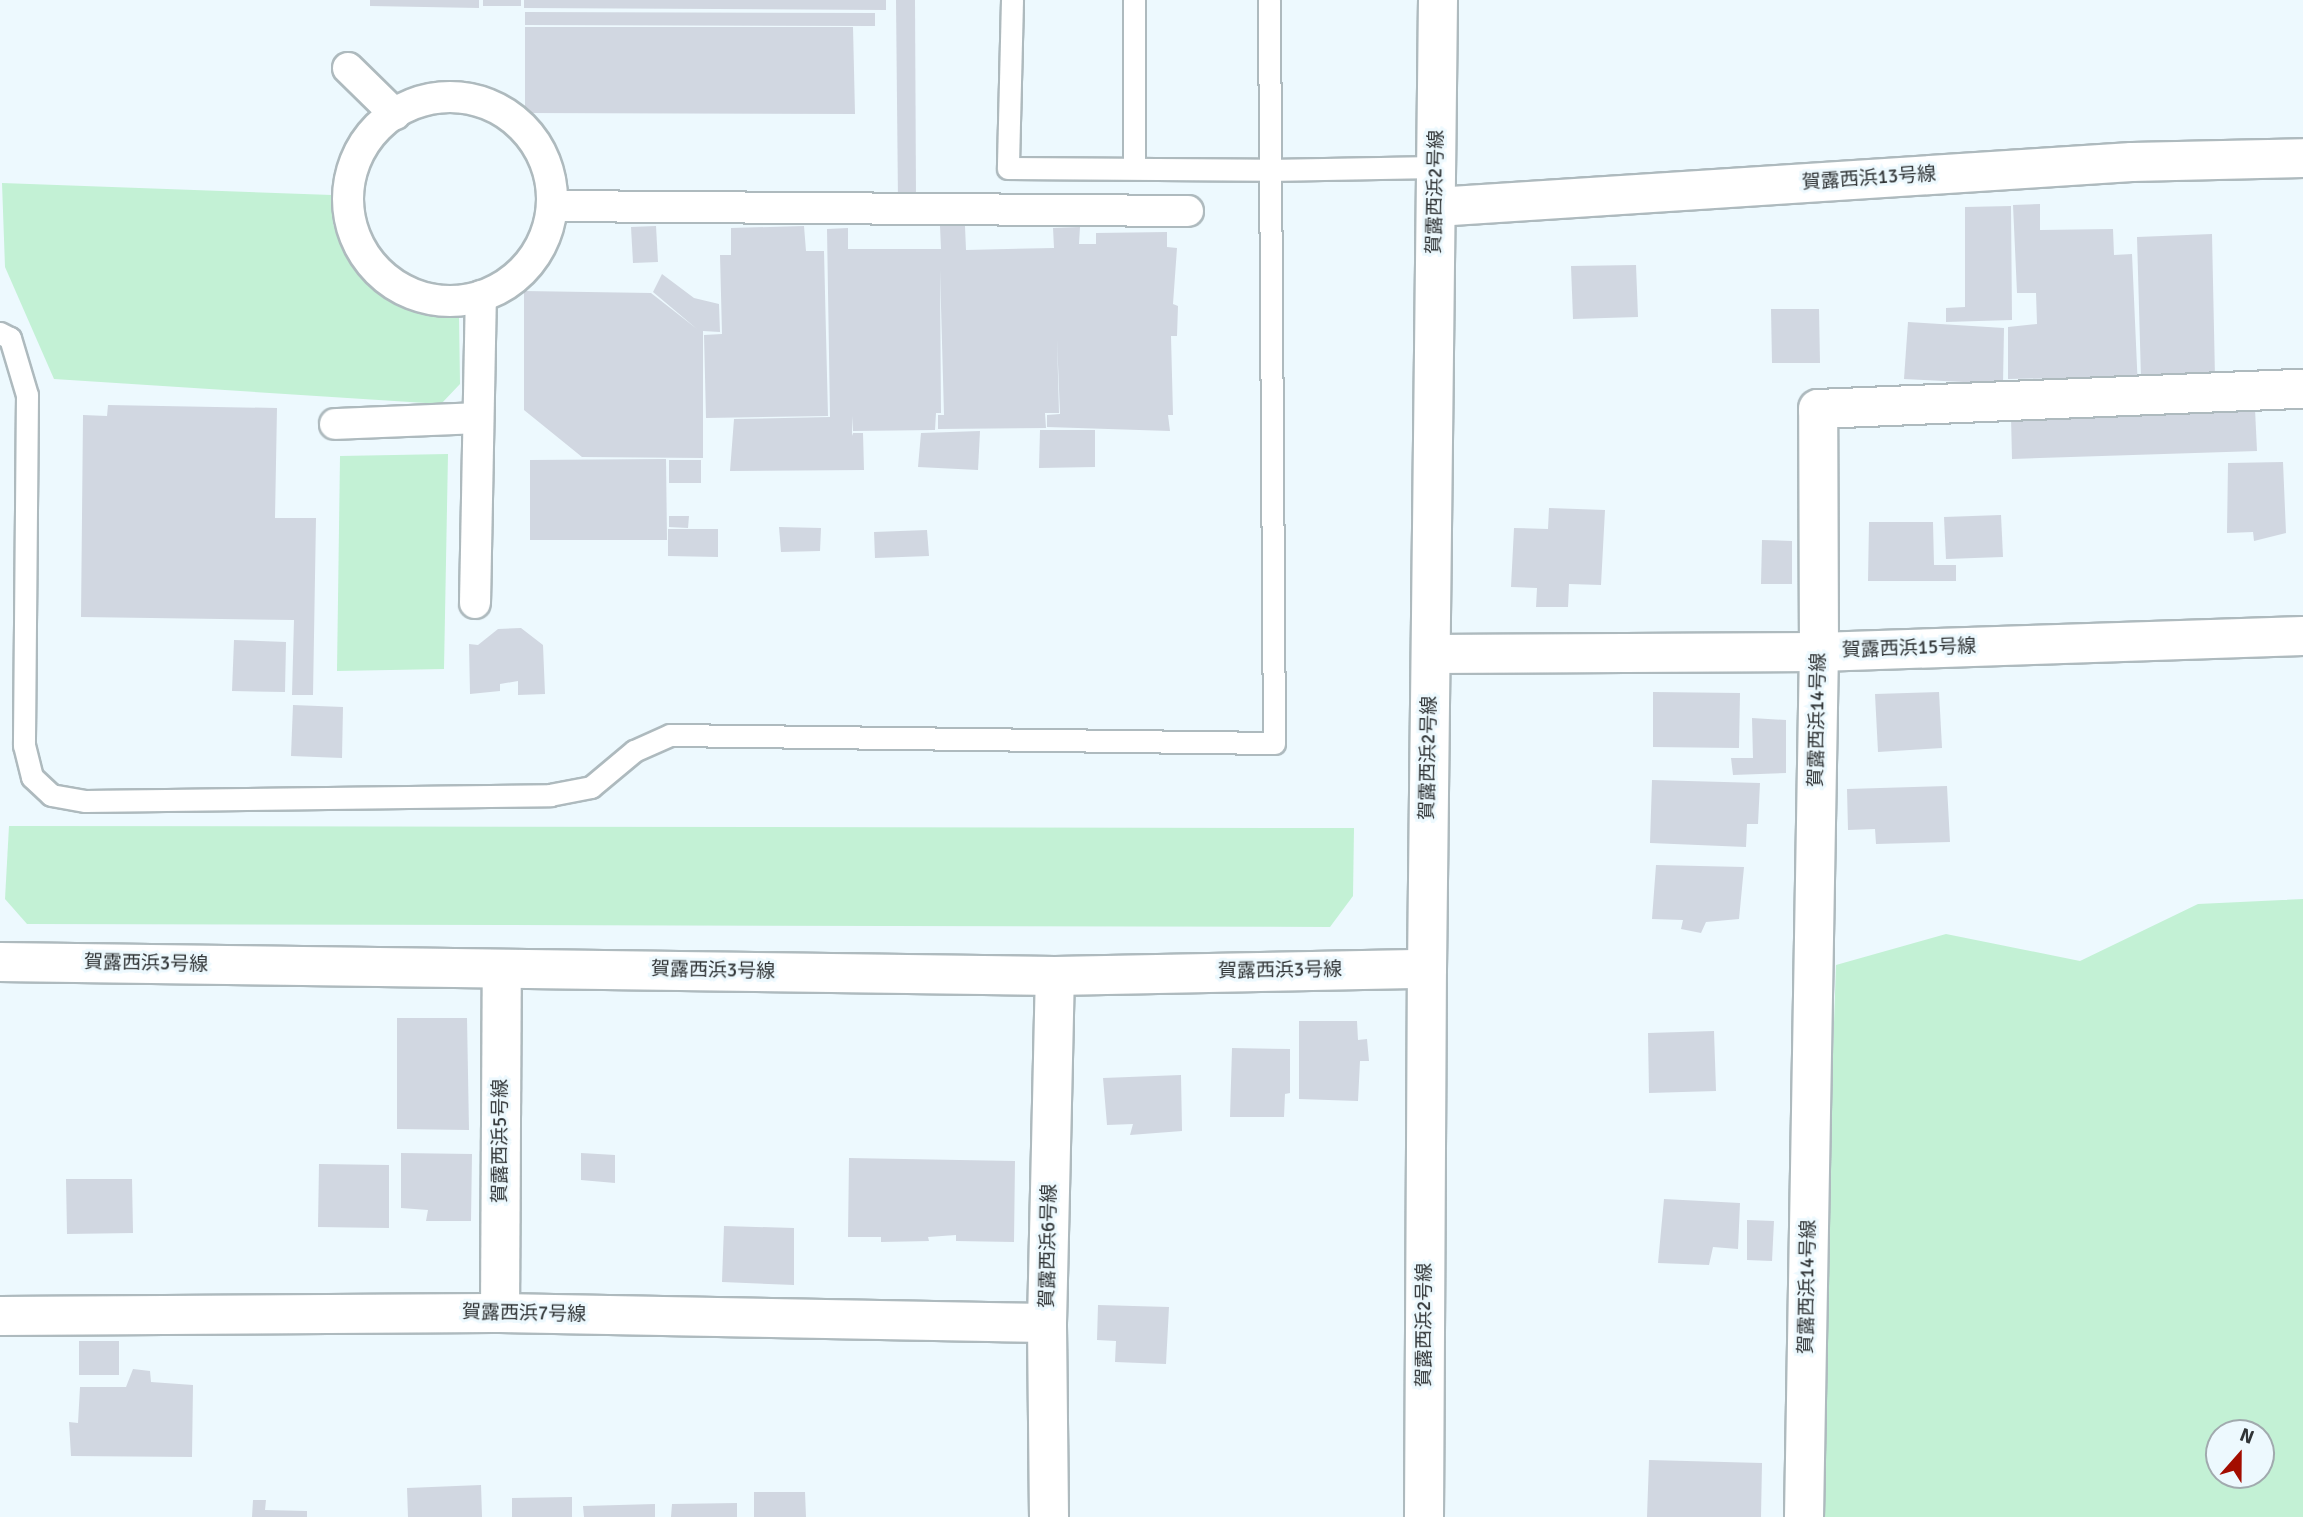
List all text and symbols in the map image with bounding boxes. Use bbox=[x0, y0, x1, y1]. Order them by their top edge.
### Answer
street label: 賀露西浜2号線 bbox=[1424, 130, 1448, 254]
street label: 賀露西浜13号線 bbox=[1801, 163, 1937, 195]
street label: 賀露西浜15号線 bbox=[1841, 635, 1977, 663]
street label: 賀露西浜14号線 bbox=[1805, 653, 1831, 787]
street label: 賀露西浜2号線 bbox=[1417, 696, 1441, 820]
street label: 賀露西浜3号線 bbox=[84, 952, 208, 976]
street label: 賀露西浜3号線 bbox=[651, 959, 775, 983]
street label: 賀露西浜3号線 bbox=[1218, 959, 1342, 983]
street label: 賀露西浜5号線 bbox=[490, 1079, 512, 1203]
street label: 賀露西浜6号線 bbox=[1037, 1184, 1061, 1308]
street label: 賀露西浜14号線 bbox=[1795, 1220, 1821, 1354]
street label: 賀露西浜2号線 bbox=[1414, 1263, 1436, 1387]
street label: 賀露西浜7号線 bbox=[462, 1302, 586, 1326]
north arrow bbox=[2205, 1419, 2275, 1489]
text: N bbox=[2236, 1423, 2257, 1450]

